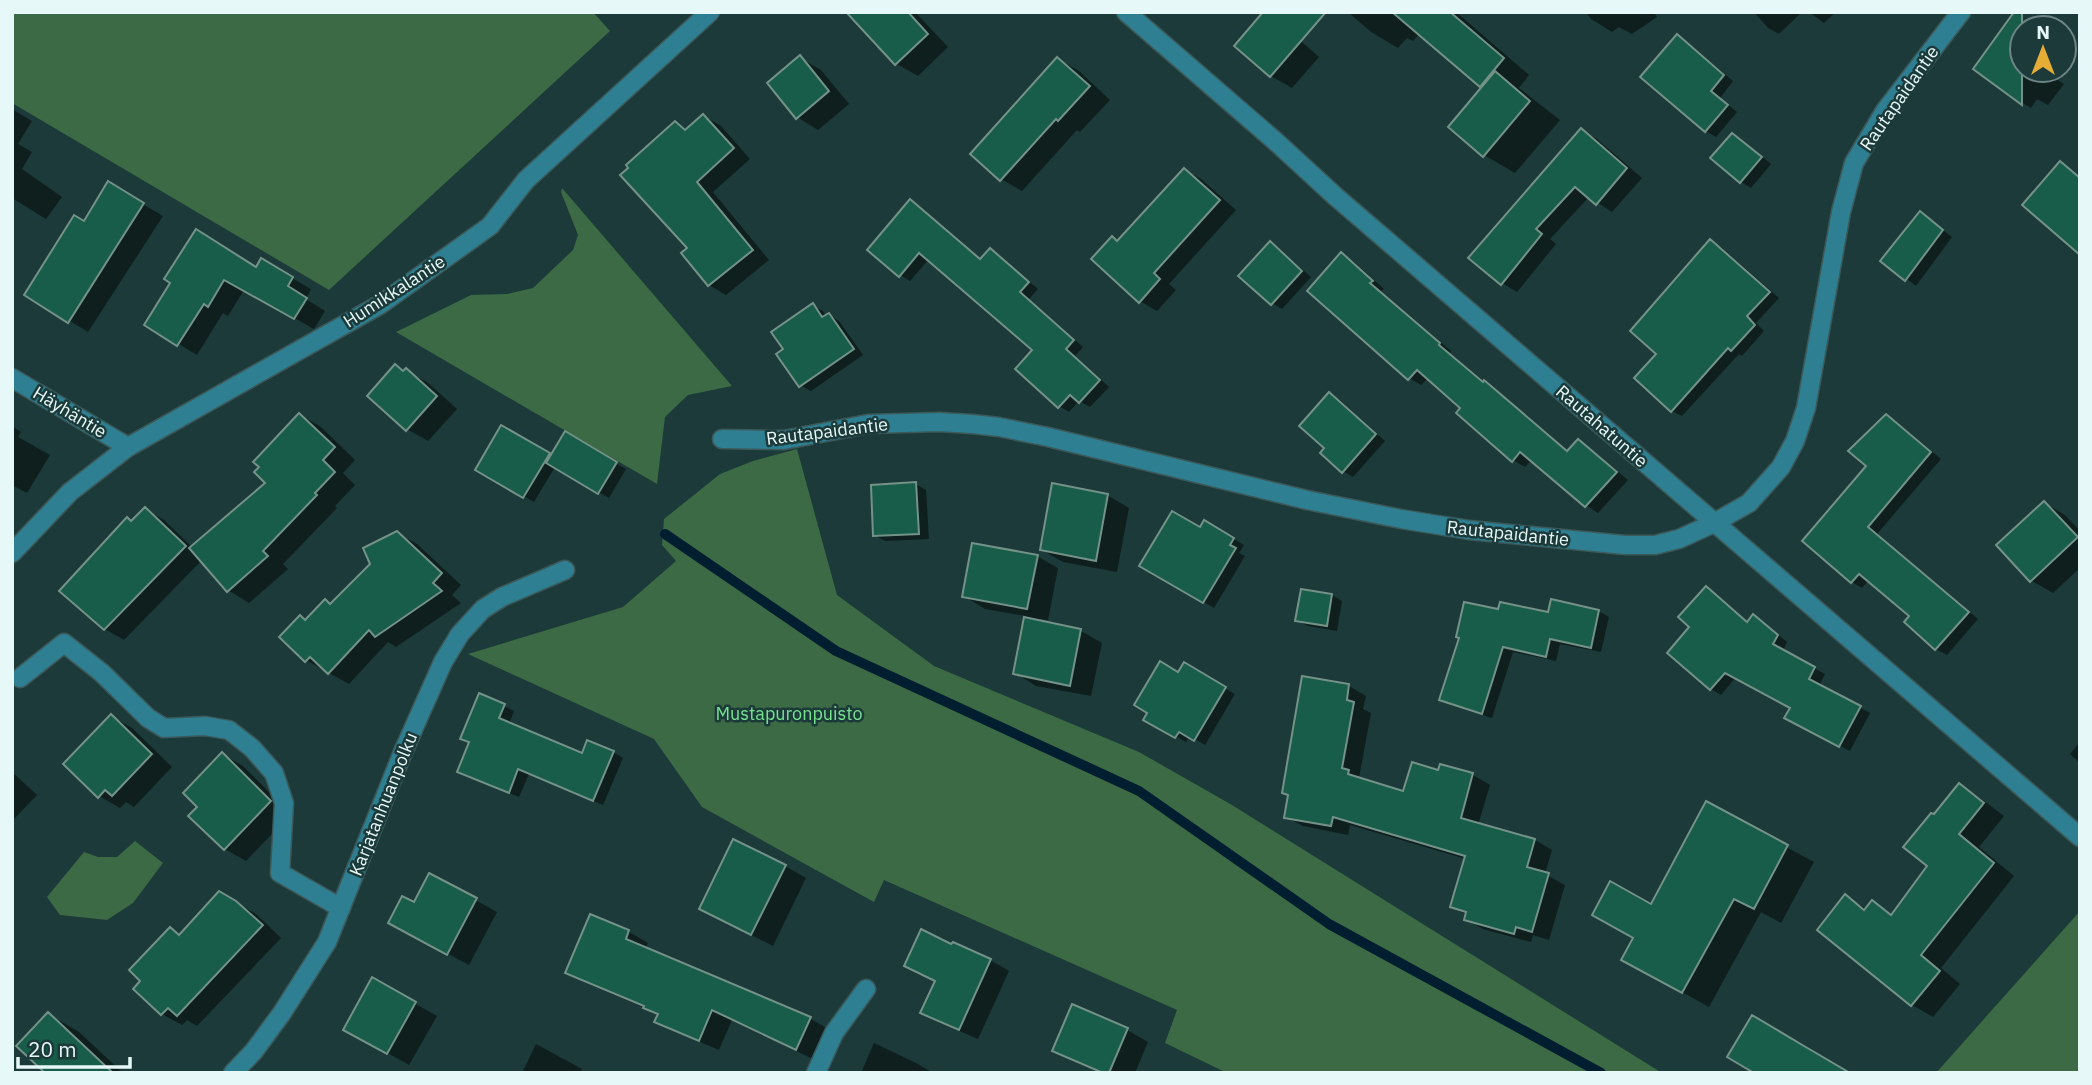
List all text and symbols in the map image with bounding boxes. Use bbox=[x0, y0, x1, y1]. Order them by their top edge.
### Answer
north arrow bbox=[2008, 14, 2078, 84]
text: N bbox=[2036, 20, 2050, 44]
street label: Rautapaidantie bbox=[1854, 41, 1944, 155]
street label: Humikkalantie bbox=[339, 249, 449, 333]
street label: Rautahatuntie bbox=[1551, 380, 1653, 472]
street label: Häyhäntie bbox=[29, 381, 111, 443]
street label: Rautapaidantie bbox=[765, 412, 889, 450]
street label: Rautapaidantie bbox=[1446, 515, 1570, 551]
park label: Mustapuronpuisto bbox=[715, 702, 863, 725]
street label: Karjatanhuanpolku bbox=[344, 729, 422, 879]
scale bar bbox=[18, 1026, 130, 1070]
text: 20 m bbox=[28, 1035, 77, 1063]

